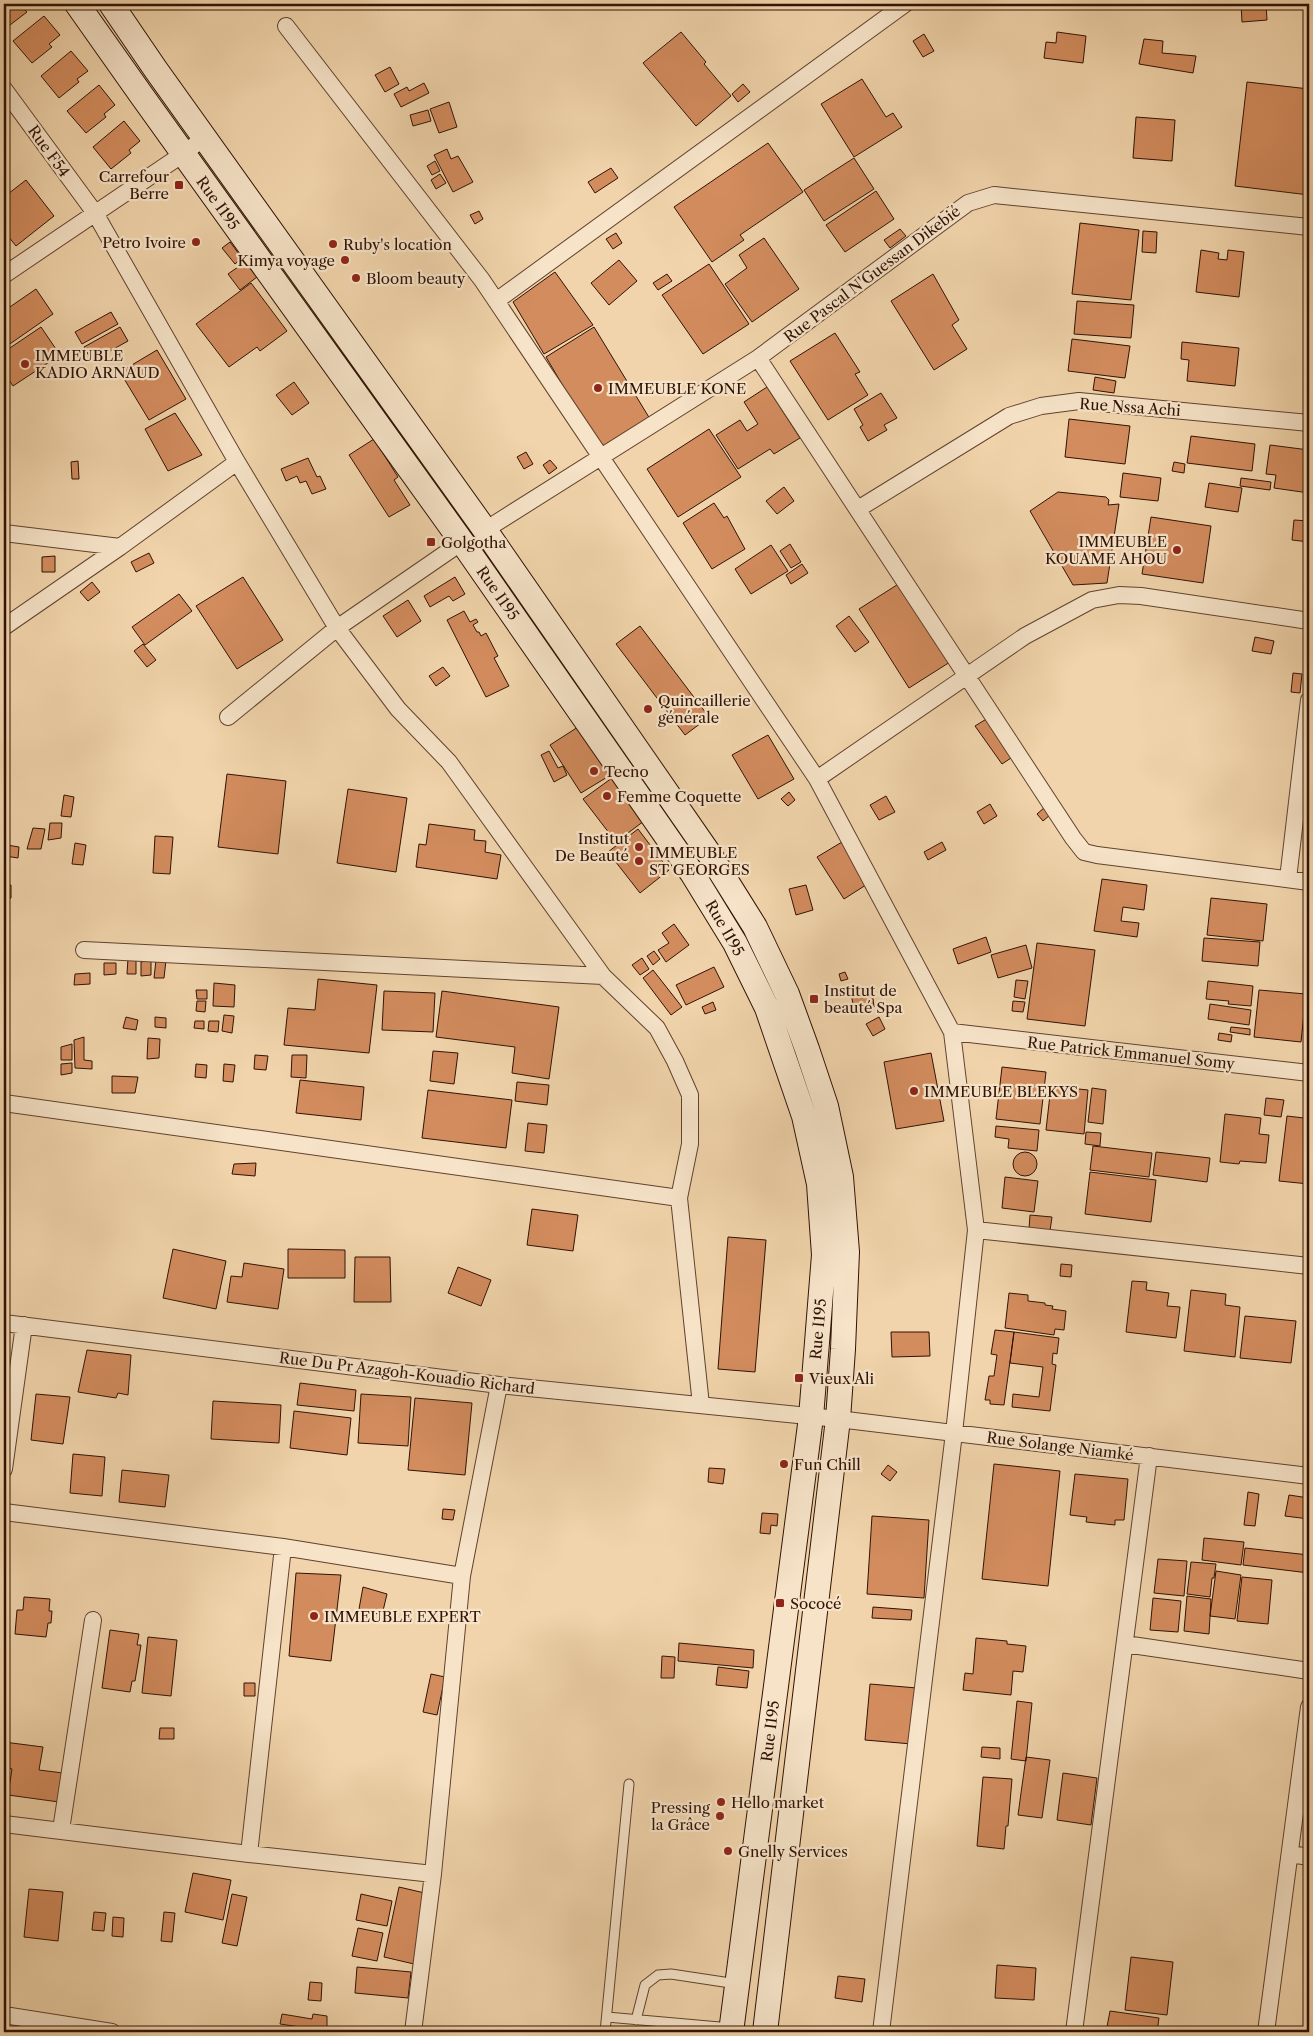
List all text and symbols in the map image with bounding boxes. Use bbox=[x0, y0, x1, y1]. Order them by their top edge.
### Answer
street label: Rue F54 bbox=[24, 121, 74, 181]
place label: Carrefour Berre bbox=[99, 167, 170, 203]
street label: Rue I195 bbox=[192, 173, 244, 233]
marker: Carrefour Berre bbox=[173, 179, 185, 191]
street label: Rue Pascal N'Guessan Dikebié bbox=[780, 201, 964, 347]
place label: Petro Ivoire bbox=[102, 233, 186, 252]
place label: Ruby's location bbox=[343, 235, 452, 254]
marker: Petro Ivoire bbox=[190, 236, 202, 248]
marker: Ruby's location bbox=[327, 238, 339, 250]
place label: Kimya voyage bbox=[237, 251, 335, 270]
marker: Kimya voyage bbox=[339, 254, 351, 266]
place label: Bloom beauty bbox=[366, 269, 466, 288]
marker: Bloom beauty bbox=[350, 272, 362, 284]
place label: IMMEUBLE KADIO ARNAUD bbox=[35, 346, 160, 382]
marker: IMMEUBLE KADIO ARNAUD bbox=[19, 358, 31, 370]
place label: IMMEUBLE KONE bbox=[608, 379, 746, 398]
marker: IMMEUBLE KONE bbox=[592, 382, 604, 394]
street label: Rue Nssa Achi bbox=[1079, 394, 1182, 420]
place label: IMMEUBLE KOUAME AHOU bbox=[1045, 532, 1167, 568]
place label: Golgotha bbox=[441, 533, 506, 552]
marker: Golgotha bbox=[425, 536, 437, 548]
marker: IMMEUBLE KOUAME AHOU bbox=[1171, 544, 1183, 556]
street label: Rue I195 bbox=[473, 562, 523, 624]
place label: Quincaillerie générale bbox=[658, 691, 751, 727]
marker: Quincaillerie générale bbox=[642, 703, 654, 715]
place label: Tecno bbox=[604, 762, 649, 781]
marker: Tecno bbox=[588, 765, 600, 777]
place label: Femme Coquette bbox=[617, 787, 741, 806]
marker: Femme Coquette bbox=[601, 790, 613, 802]
place label: Institut De Beauté bbox=[555, 829, 630, 865]
marker: Institut De Beauté bbox=[633, 841, 645, 853]
place label: IMMEUBLE ST GEORGES bbox=[649, 843, 750, 879]
marker: IMMEUBLE ST GEORGES bbox=[633, 855, 645, 867]
street label: Rue I195 bbox=[701, 897, 749, 959]
place label: Institut de beauté Spa bbox=[824, 981, 902, 1017]
marker: Institut de beauté Spa bbox=[808, 993, 820, 1005]
street label: Rue Patrick Emmanuel Somy bbox=[1026, 1033, 1236, 1073]
place label: IMMEUBLE BLEKYS bbox=[924, 1082, 1078, 1101]
marker: IMMEUBLE BLEKYS bbox=[908, 1085, 920, 1097]
street label: Rue I195 bbox=[806, 1298, 830, 1360]
street label: Rue Du Pr Azagoh-Kouadio Richard bbox=[278, 1348, 536, 1398]
place label: Vieux Ali bbox=[808, 1369, 875, 1388]
marker: Vieux Ali bbox=[793, 1372, 805, 1384]
street label: Rue Solange Niamké bbox=[985, 1428, 1135, 1464]
place label: Fun Chill bbox=[794, 1455, 861, 1474]
marker: Fun Chill bbox=[778, 1458, 790, 1470]
place label: Sococé bbox=[790, 1594, 842, 1613]
marker: Sococé bbox=[774, 1597, 786, 1609]
place label: IMMEUBLE EXPERT bbox=[324, 1607, 481, 1626]
marker: IMMEUBLE EXPERT bbox=[308, 1610, 320, 1622]
street label: Rue I195 bbox=[757, 1699, 783, 1763]
place label: Hello market bbox=[731, 1793, 825, 1812]
marker: Hello market bbox=[715, 1796, 727, 1808]
place label: Pressing la Grâce bbox=[651, 1798, 710, 1834]
marker: Pressing la Grâce bbox=[714, 1810, 726, 1822]
place label: Gnelly Services bbox=[738, 1842, 848, 1861]
marker: Gnelly Services bbox=[722, 1845, 734, 1857]

